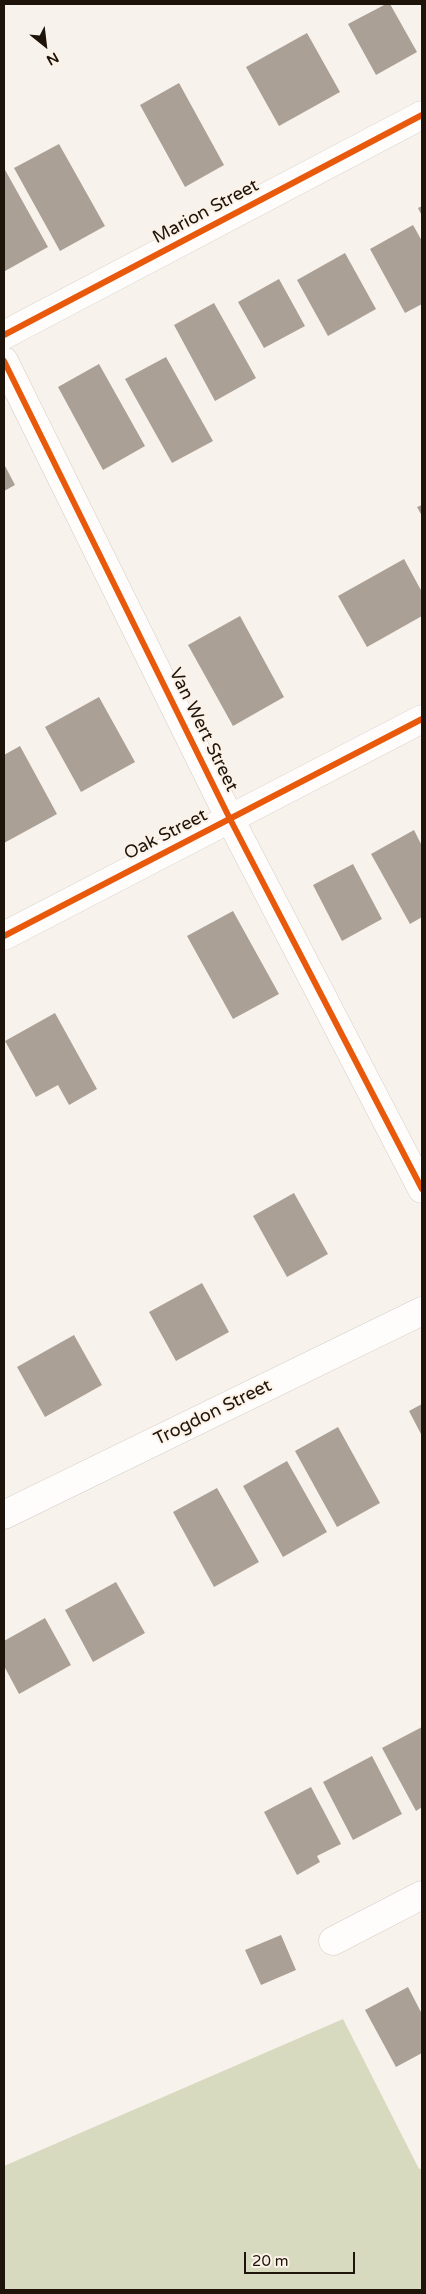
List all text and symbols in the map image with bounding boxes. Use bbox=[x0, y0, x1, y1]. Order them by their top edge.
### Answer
north arrow bbox=[20, 20, 70, 70]
text: N bbox=[43, 48, 62, 69]
street label: Marion Street bbox=[149, 175, 263, 249]
street label: Van Wert Street bbox=[164, 665, 242, 795]
street label: Oak Street bbox=[121, 805, 211, 865]
street label: Trogdon Street bbox=[151, 1375, 275, 1451]
scale bar bbox=[246, 2242, 357, 2274]
text: 20 m bbox=[252, 2252, 289, 2270]

